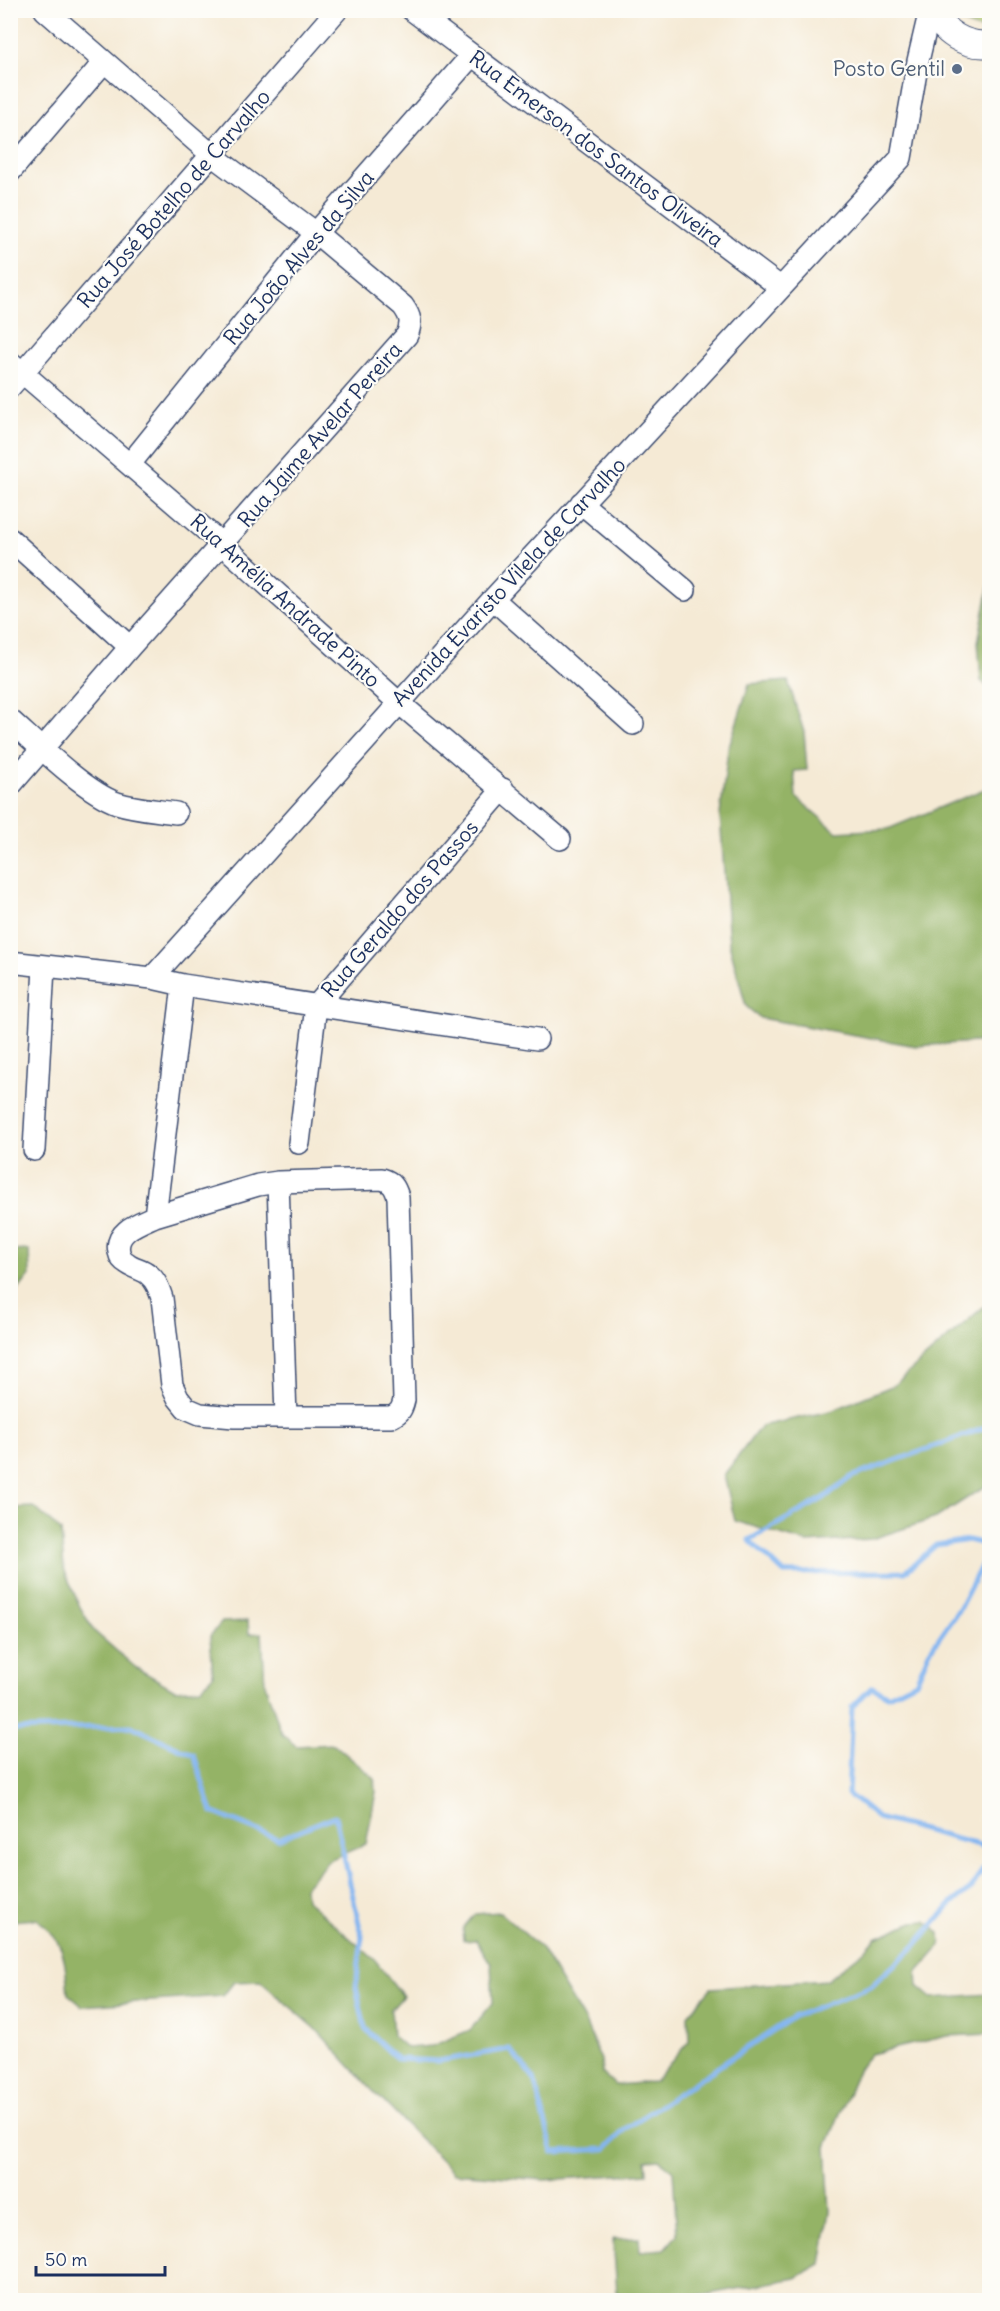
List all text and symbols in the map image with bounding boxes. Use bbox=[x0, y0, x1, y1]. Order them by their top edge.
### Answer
street label: Rua Emerson dos Santos Oliveira bbox=[464, 44, 729, 253]
place label: Posto Gentil bbox=[833, 55, 945, 82]
marker: Posto Gentil bbox=[950, 62, 964, 76]
street label: Rua José Botelho de Carvalho bbox=[71, 84, 276, 314]
street label: Rua João Alves da Silva bbox=[217, 165, 380, 351]
street label: Rua Jaime Avelar Pereira bbox=[232, 336, 408, 533]
street label: Avenida Evaristo Vilela de Carvalho bbox=[386, 451, 631, 712]
street label: Rua Amélia Andrade Pinto bbox=[185, 508, 386, 693]
street label: Rua Geraldo dos Passos bbox=[315, 814, 484, 1003]
scale bar bbox=[36, 2239, 165, 2277]
text: 50 m bbox=[45, 2248, 87, 2271]

